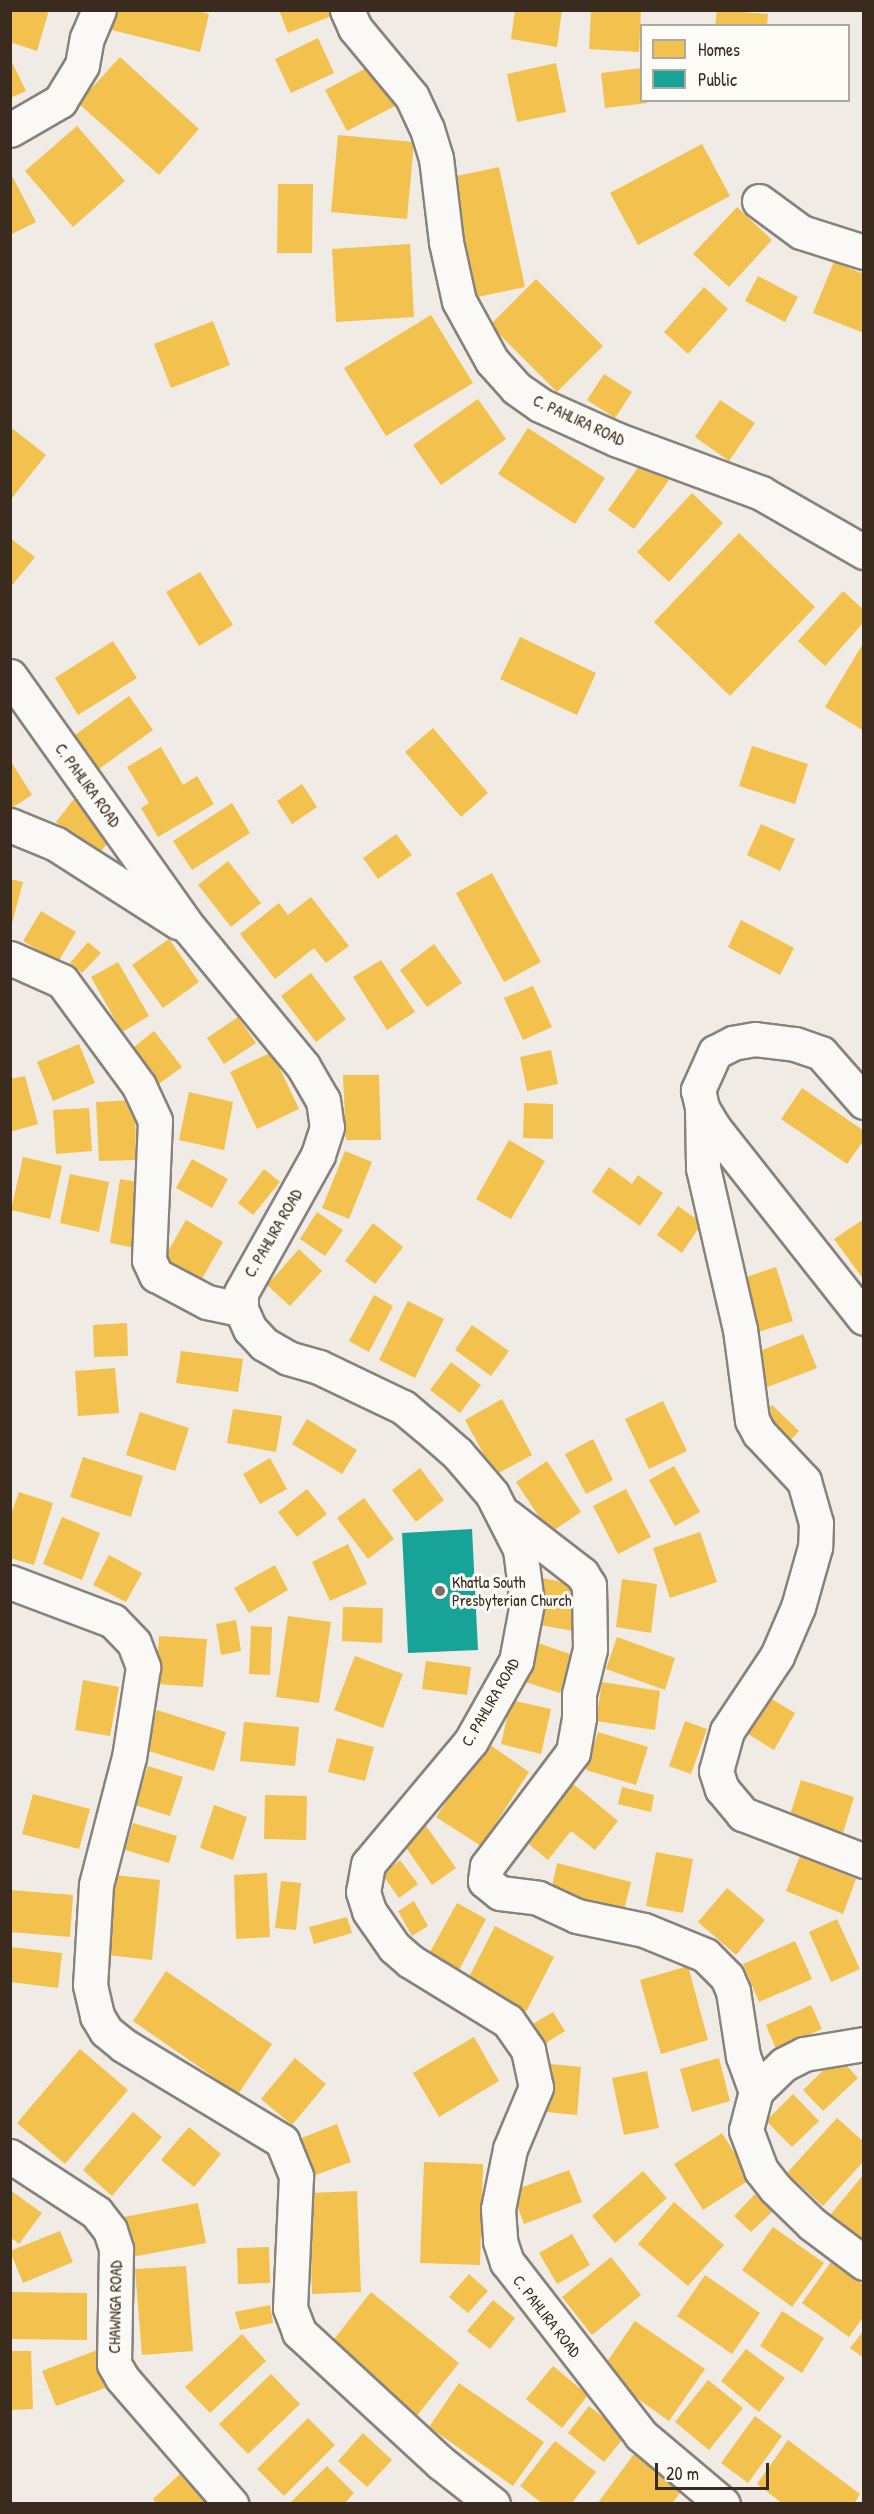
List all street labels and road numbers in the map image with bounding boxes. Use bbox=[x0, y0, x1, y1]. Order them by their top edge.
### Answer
street label: C. PAHLIRA ROAD bbox=[530, 390, 628, 450]
street label: C. PAHLIRA ROAD bbox=[51, 739, 125, 831]
street label: C. PAHLIRA ROAD bbox=[240, 1185, 306, 1281]
street label: C. PAHLIRA ROAD bbox=[457, 1654, 523, 1750]
street label: CHAWNGA ROAD bbox=[105, 2260, 125, 2354]
street label: C. PAHLIRA ROAD bbox=[509, 2271, 585, 2361]

